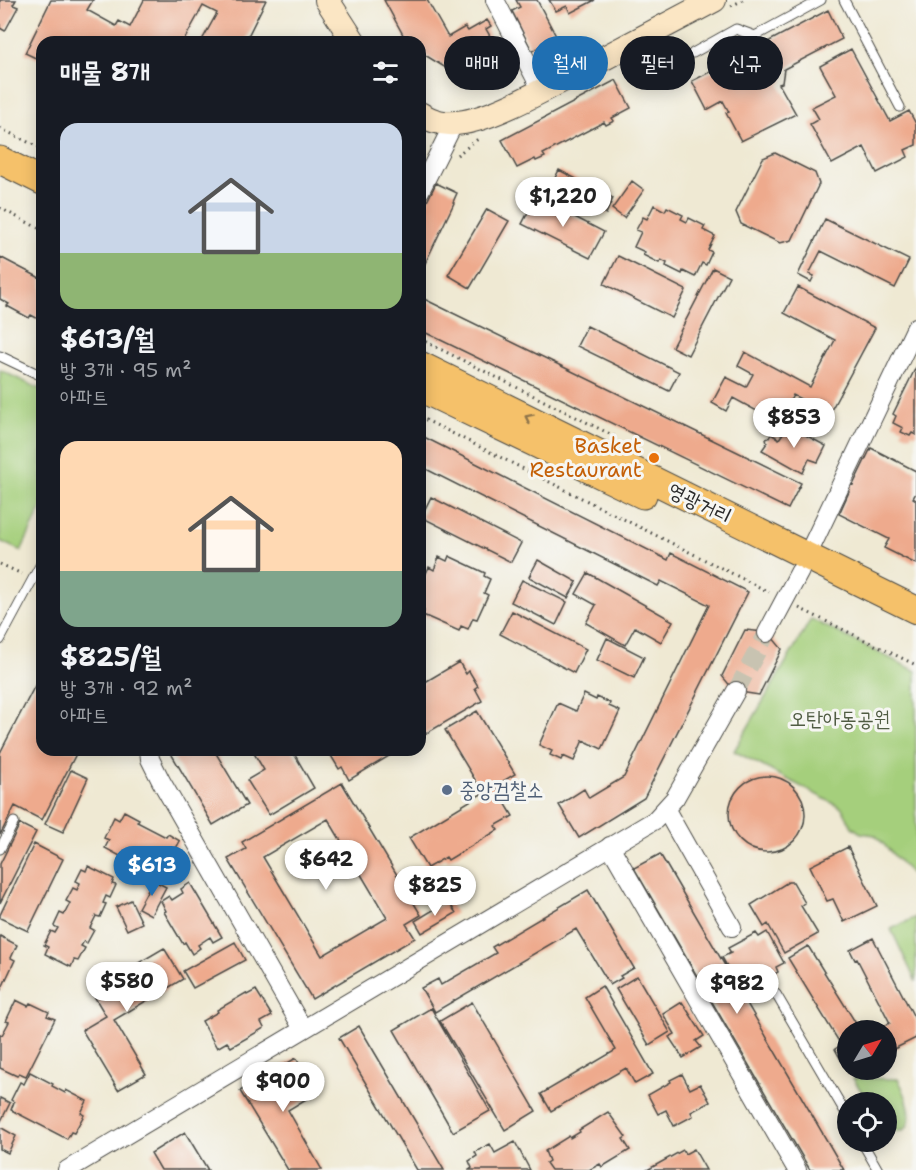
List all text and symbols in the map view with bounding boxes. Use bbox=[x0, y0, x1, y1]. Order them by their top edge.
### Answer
chip: 매매 bbox=[444, 36, 520, 90]
chip: 월세 bbox=[532, 36, 608, 90]
chip: 필터 bbox=[620, 36, 695, 90]
chip: 신규 bbox=[707, 36, 783, 90]
text: 매물 8개 bbox=[60, 54, 150, 89]
icon: filters bbox=[369, 56, 402, 89]
icon: home bbox=[177, 162, 285, 270]
pin: $1,220 bbox=[514, 177, 612, 228]
text: $1,220 bbox=[529, 183, 597, 209]
text: $613/월 bbox=[60, 321, 155, 356]
text: 방 3개 · 95 m² bbox=[60, 357, 191, 383]
text: 아파트 bbox=[60, 384, 108, 410]
pin: $853 bbox=[758, 398, 830, 449]
text: $853 bbox=[767, 404, 821, 430]
one-way arrow bbox=[524, 414, 535, 426]
place label: Basket Restaurant bbox=[530, 432, 642, 484]
marker: Basket Restaurant bbox=[647, 451, 661, 465]
street label: 영광거리 bbox=[663, 476, 737, 530]
icon: home bbox=[177, 480, 285, 588]
text: $825/월 bbox=[60, 639, 161, 674]
text: 방 3개 · 92 m² bbox=[60, 675, 193, 701]
text: 아파트 bbox=[60, 702, 108, 728]
park label: 오탄아동공원 bbox=[789, 705, 891, 733]
place label: 중앙검찰소 bbox=[459, 776, 544, 804]
marker: 중앙검찰소 bbox=[440, 783, 454, 797]
pin: $642 bbox=[290, 840, 362, 891]
pin: $613 bbox=[116, 846, 188, 897]
text: $642 bbox=[299, 846, 353, 872]
text: $613 bbox=[128, 852, 176, 878]
pin: $825 bbox=[399, 866, 471, 917]
text: $825 bbox=[408, 872, 462, 898]
pin: $580 bbox=[91, 962, 163, 1013]
pin: $982 bbox=[701, 964, 773, 1015]
text: $580 bbox=[100, 968, 154, 994]
text: $982 bbox=[710, 970, 764, 996]
north arrow bbox=[837, 1020, 897, 1080]
map controls bbox=[837, 1020, 897, 1152]
pin: $900 bbox=[247, 1062, 319, 1113]
text: $900 bbox=[256, 1068, 310, 1094]
button: locate bbox=[837, 1092, 897, 1152]

